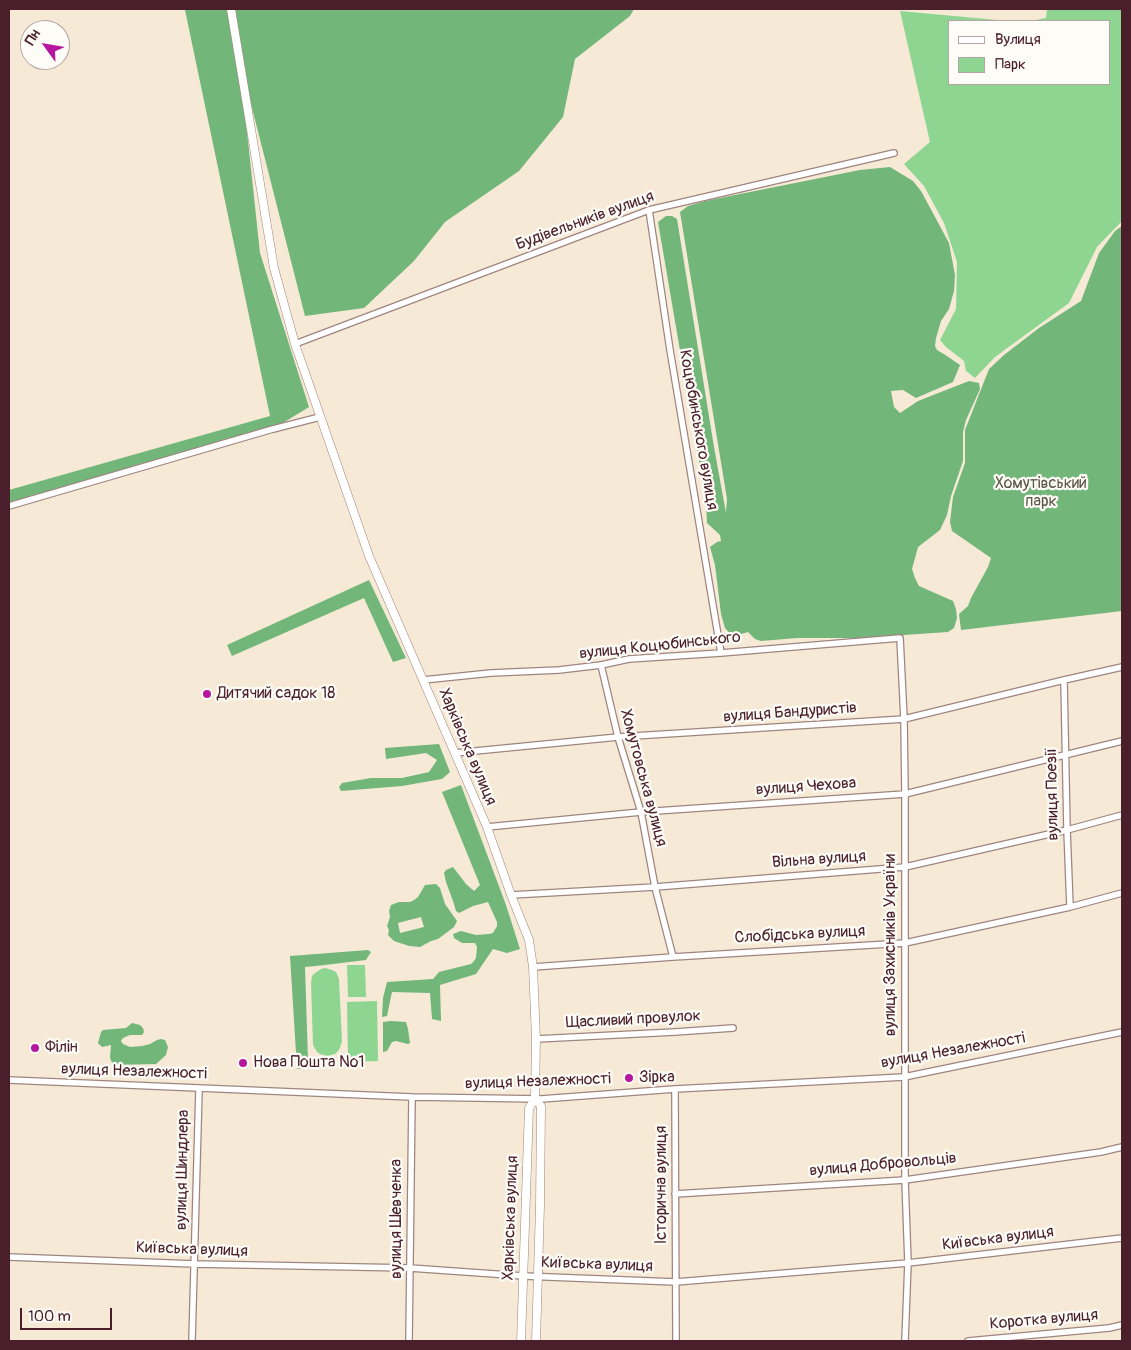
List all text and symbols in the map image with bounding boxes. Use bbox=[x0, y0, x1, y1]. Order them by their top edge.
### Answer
north arrow bbox=[20, 20, 70, 70]
legend bbox=[948, 20, 1111, 85]
text: Пн bbox=[21, 26, 44, 48]
text: Вулиця bbox=[995, 30, 1041, 49]
text: Парк bbox=[995, 55, 1026, 74]
street label: Будівельників вулиця bbox=[513, 187, 657, 255]
street label: Коцюбинського вулиця bbox=[674, 348, 722, 512]
park label: Хомутівський парк bbox=[995, 474, 1087, 512]
street label: вулиця Коцюбинського bbox=[578, 628, 742, 664]
place label: Дитячий садок 18 bbox=[217, 684, 335, 704]
street label: Харківська вулиця bbox=[434, 686, 500, 808]
marker: Дитячий садок 18 bbox=[201, 688, 213, 700]
street label: вулиця Бандуристів bbox=[723, 699, 857, 727]
street label: Хомутовська вулиця bbox=[615, 707, 671, 849]
street label: вулиця Поезії bbox=[1043, 747, 1063, 841]
street label: вулиця Чехова bbox=[755, 774, 857, 800]
street label: Вільна вулиця bbox=[771, 847, 867, 873]
street label: вулиця Захисників України bbox=[881, 854, 901, 1036]
street label: Слобідська вулиця bbox=[734, 922, 866, 948]
street label: Щасливий провулок bbox=[565, 1007, 701, 1033]
street label: вулиця Незалежності bbox=[879, 1029, 1027, 1073]
place label: Філін bbox=[45, 1038, 78, 1058]
marker: Філін bbox=[29, 1042, 41, 1054]
place label: Нова Пошта №1 bbox=[253, 1053, 365, 1073]
marker: Нова Пошта №1 bbox=[237, 1057, 249, 1069]
street label: вулиця Незалежності bbox=[61, 1060, 207, 1084]
place label: Зірка bbox=[639, 1068, 675, 1088]
street label: вулиця Незалежності bbox=[465, 1070, 611, 1094]
marker: Зірка bbox=[623, 1072, 635, 1084]
street label: вулиця Шиндлера bbox=[172, 1110, 194, 1230]
street label: Історична вулиця bbox=[652, 1126, 672, 1244]
street label: вулиця Добровольців bbox=[809, 1149, 957, 1181]
street label: Харківська вулиця bbox=[499, 1155, 523, 1281]
street label: вулиця Шевченка bbox=[387, 1159, 407, 1279]
street label: Київська вулиця bbox=[941, 1223, 1055, 1255]
street label: Київська вулиця bbox=[136, 1238, 248, 1262]
street label: Київська вулиця bbox=[541, 1253, 653, 1277]
scale bar bbox=[22, 1298, 115, 1330]
street label: Коротка вулиця bbox=[989, 1306, 1099, 1334]
text: 100 m bbox=[28, 1307, 71, 1326]

